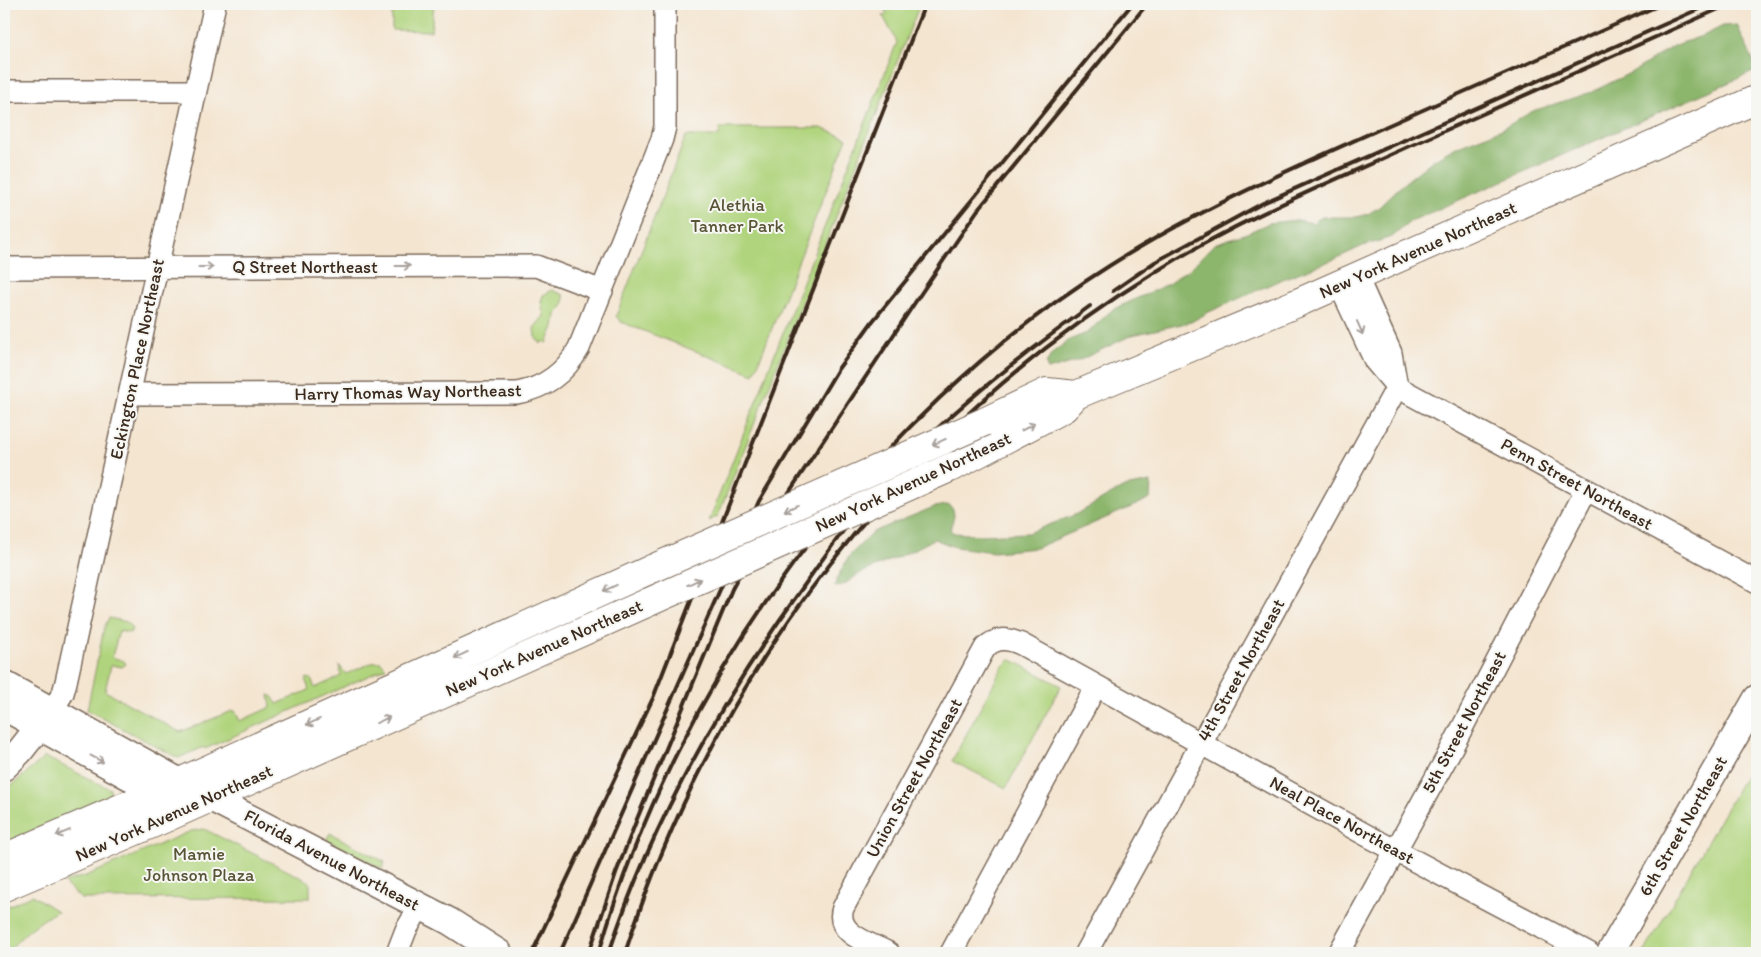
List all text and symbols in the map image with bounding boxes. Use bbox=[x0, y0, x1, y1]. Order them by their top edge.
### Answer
park label: Alethia Tanner Park bbox=[690, 194, 784, 237]
street label: New York Avenue Northeast bbox=[1316, 196, 1520, 304]
street label: Eckington Place Northeast bbox=[105, 256, 169, 461]
street label: Q Street Northeast bbox=[232, 256, 378, 278]
one-way arrow bbox=[395, 261, 411, 271]
one-way arrow bbox=[198, 262, 214, 272]
one-way arrow bbox=[1356, 320, 1366, 335]
street label: Harry Thomas Way Northeast bbox=[294, 379, 522, 405]
one-way arrow bbox=[1021, 422, 1036, 432]
street label: New York Avenue Northeast bbox=[812, 427, 1015, 537]
street label: Penn Street Northeast bbox=[1497, 433, 1657, 535]
one-way arrow bbox=[932, 437, 947, 447]
one-way arrow bbox=[784, 503, 799, 513]
one-way arrow bbox=[686, 576, 701, 586]
one-way arrow bbox=[603, 584, 618, 594]
street label: New York Avenue Northeast bbox=[442, 594, 646, 702]
street label: 4th Street Northeast bbox=[1193, 595, 1289, 745]
street label: 5th Street Northeast bbox=[1417, 647, 1511, 797]
one-way arrow bbox=[454, 651, 469, 661]
street label: Union Street Northeast bbox=[861, 694, 967, 862]
one-way arrow bbox=[375, 715, 390, 725]
one-way arrow bbox=[306, 718, 321, 727]
street label: 6th Street Northeast bbox=[1634, 752, 1732, 900]
one-way arrow bbox=[89, 754, 104, 764]
street label: New York Avenue Northeast bbox=[72, 759, 276, 867]
street label: Neal Place Northeast bbox=[1266, 771, 1418, 869]
street label: Florida Avenue Northeast bbox=[240, 804, 424, 916]
one-way arrow bbox=[56, 828, 71, 838]
park label: Mamie Johnson Plaza bbox=[144, 843, 255, 886]

